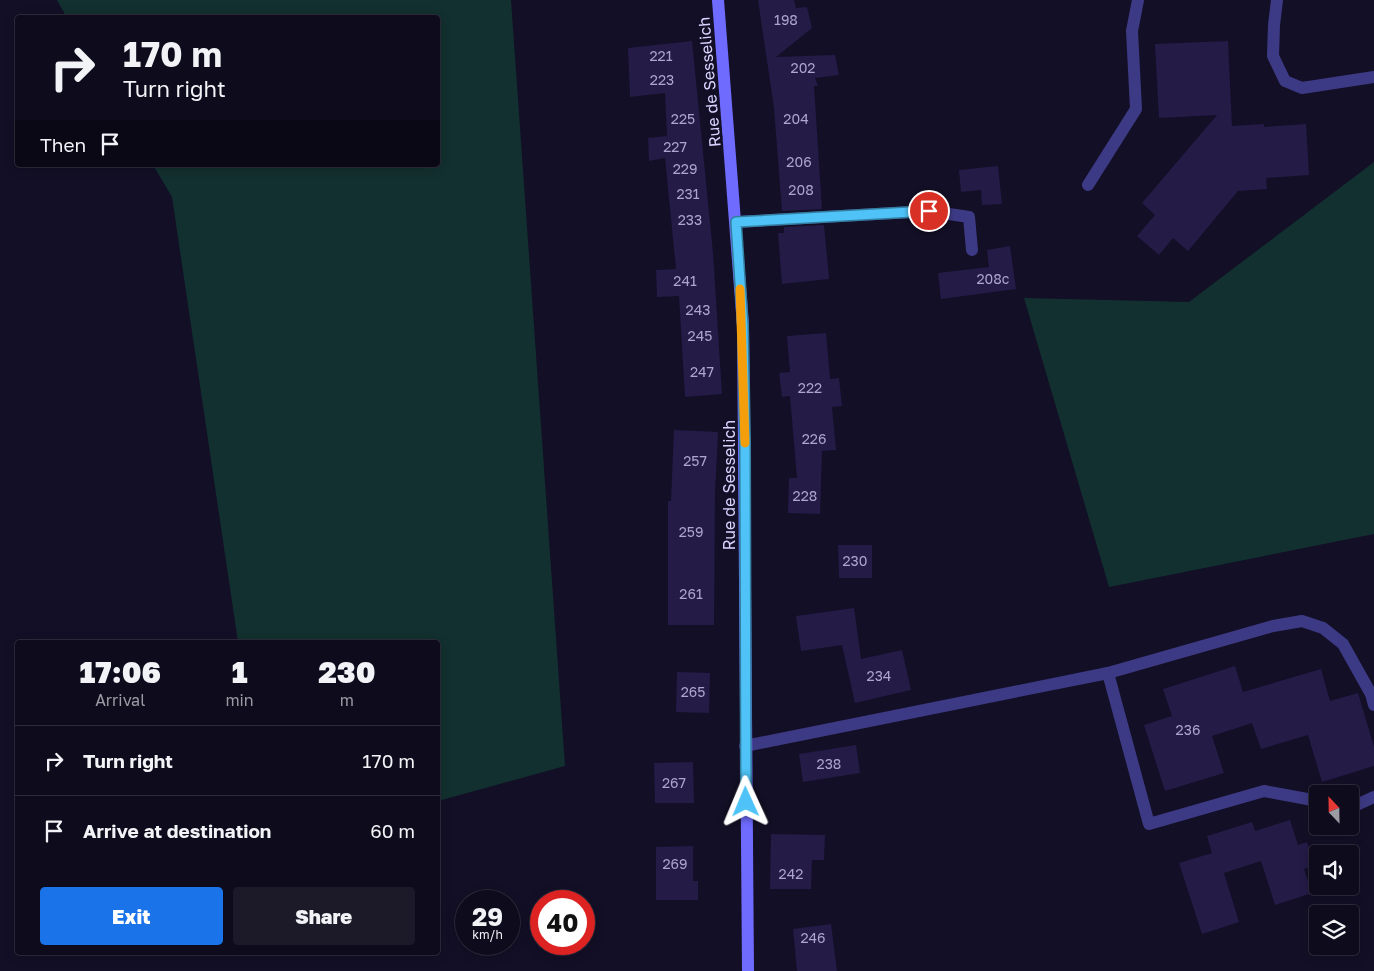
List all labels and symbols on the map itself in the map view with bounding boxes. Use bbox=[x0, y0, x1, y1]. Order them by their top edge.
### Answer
house number: 198 bbox=[774, 11, 798, 28]
street label: Rue de Sesselich bbox=[693, 16, 725, 148]
house number: 221 bbox=[649, 47, 673, 64]
house number: 202 bbox=[791, 59, 815, 76]
house number: 223 bbox=[650, 71, 674, 88]
house number: 225 bbox=[671, 110, 695, 127]
house number: 204 bbox=[783, 110, 809, 127]
house number: 227 bbox=[663, 138, 687, 155]
house number: 206 bbox=[786, 153, 812, 170]
house number: 229 bbox=[673, 160, 697, 177]
house number: 208 bbox=[788, 181, 814, 198]
house number: 231 bbox=[676, 185, 700, 202]
pin bbox=[908, 190, 950, 232]
house number: 233 bbox=[678, 211, 702, 228]
house number: 208c bbox=[977, 270, 1010, 287]
house number: 241 bbox=[673, 272, 697, 289]
house number: 243 bbox=[686, 301, 710, 318]
house number: 245 bbox=[688, 327, 712, 344]
house number: 247 bbox=[690, 363, 714, 380]
house number: 222 bbox=[798, 379, 822, 396]
street label: Rue de Sesselich bbox=[719, 420, 739, 550]
house number: 226 bbox=[802, 430, 826, 447]
house number: 257 bbox=[683, 452, 707, 469]
house number: 228 bbox=[793, 487, 817, 504]
house number: 259 bbox=[679, 523, 703, 540]
house number: 230 bbox=[843, 552, 868, 569]
house number: 261 bbox=[679, 585, 703, 602]
house number: 234 bbox=[867, 667, 891, 684]
house number: 265 bbox=[681, 683, 705, 700]
house number: 236 bbox=[1176, 721, 1200, 738]
house number: 238 bbox=[817, 755, 841, 772]
house number: 267 bbox=[662, 774, 686, 791]
position arrow bbox=[719, 775, 771, 827]
north arrow bbox=[1309, 785, 1359, 835]
house number: 269 bbox=[662, 855, 688, 872]
house number: 242 bbox=[779, 865, 803, 882]
speed limit sign: 40 bbox=[530, 890, 595, 955]
house number: 246 bbox=[800, 929, 826, 946]

